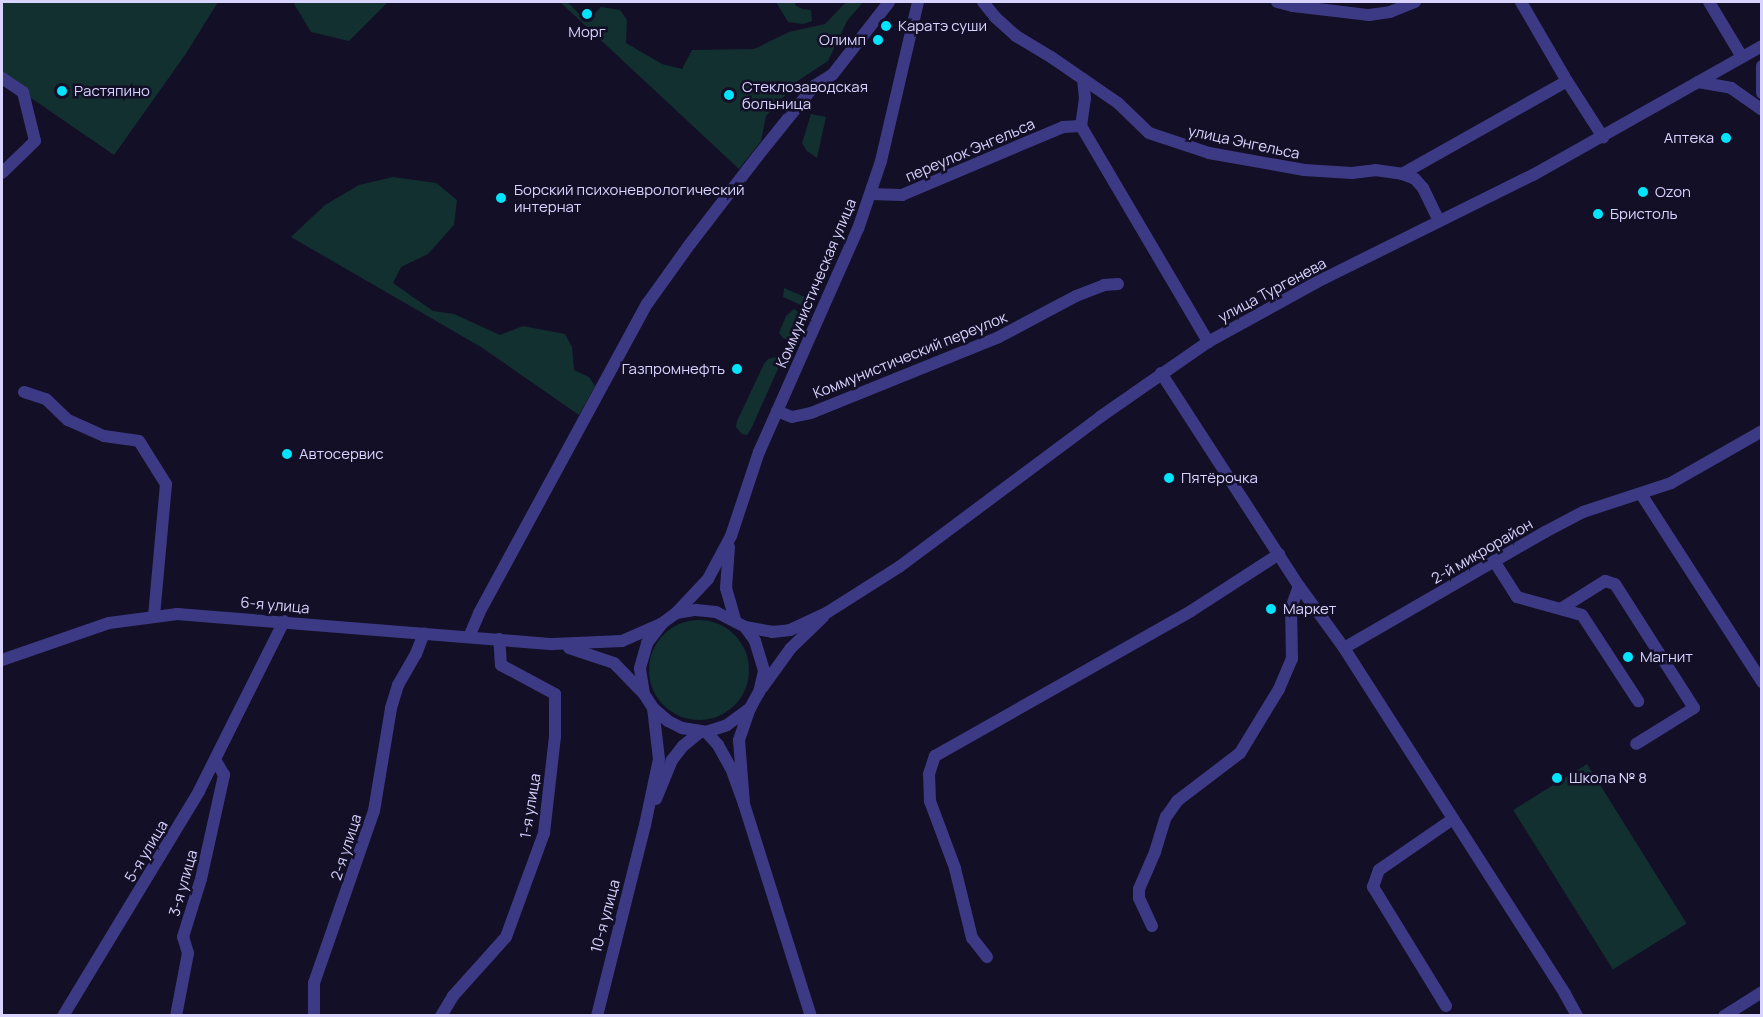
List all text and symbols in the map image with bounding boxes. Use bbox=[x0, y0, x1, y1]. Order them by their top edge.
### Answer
marker: Морг bbox=[580, 7, 594, 21]
place label: Каратэ суши bbox=[898, 17, 987, 35]
marker: Каратэ суши bbox=[879, 19, 893, 33]
place label: Морг bbox=[568, 23, 606, 41]
place label: Олимп bbox=[819, 31, 866, 49]
marker: Олимп bbox=[871, 33, 885, 47]
place label: Стеклозаводская больница bbox=[742, 77, 868, 112]
place label: Растяпино bbox=[74, 82, 150, 100]
marker: Растяпино bbox=[55, 84, 69, 98]
marker: Стеклозаводская больница bbox=[720, 86, 738, 104]
street label: переулок Энгельса bbox=[903, 115, 1037, 185]
street label: улица Энгельса bbox=[1186, 121, 1302, 163]
place label: Аптека bbox=[1664, 129, 1714, 147]
marker: Аптека bbox=[1719, 131, 1733, 145]
place label: Борский психоневрологический интернат bbox=[514, 180, 745, 215]
place label: Ozon bbox=[1655, 183, 1691, 201]
marker: Ozon bbox=[1636, 185, 1650, 199]
marker: Борский психоневрологический интернат bbox=[492, 189, 510, 207]
street label: Коммунистическая улица bbox=[772, 196, 860, 370]
place label: Бристоль bbox=[1610, 205, 1678, 223]
marker: Бристоль bbox=[1591, 207, 1605, 221]
street label: улица Тургенева bbox=[1215, 254, 1329, 326]
street label: Коммунистический переулок bbox=[810, 308, 1010, 402]
place label: Газпромнефть bbox=[622, 360, 725, 378]
marker: Газпромнефть bbox=[730, 362, 744, 376]
place label: Автосервис bbox=[299, 445, 384, 463]
marker: Автосервис bbox=[280, 447, 294, 461]
place label: Пятёрочка bbox=[1181, 469, 1258, 487]
marker: Пятёрочка bbox=[1162, 471, 1176, 485]
street label: 2-й микрорайон bbox=[1428, 515, 1536, 587]
street label: 6-я улица bbox=[240, 593, 310, 617]
place label: Маркет bbox=[1283, 600, 1336, 618]
marker: Маркет bbox=[1264, 602, 1278, 616]
place label: Магнит bbox=[1640, 648, 1693, 666]
marker: Магнит bbox=[1621, 650, 1635, 664]
place label: Школа № 8 bbox=[1569, 769, 1647, 787]
marker: Школа № 8 bbox=[1550, 771, 1564, 785]
street label: 1-я улица bbox=[516, 772, 544, 840]
street label: 2-я улица bbox=[327, 812, 365, 882]
street label: 5-я улица bbox=[121, 817, 171, 885]
street label: 3-я улица bbox=[165, 848, 201, 918]
street label: 10-я улица bbox=[587, 877, 623, 955]

